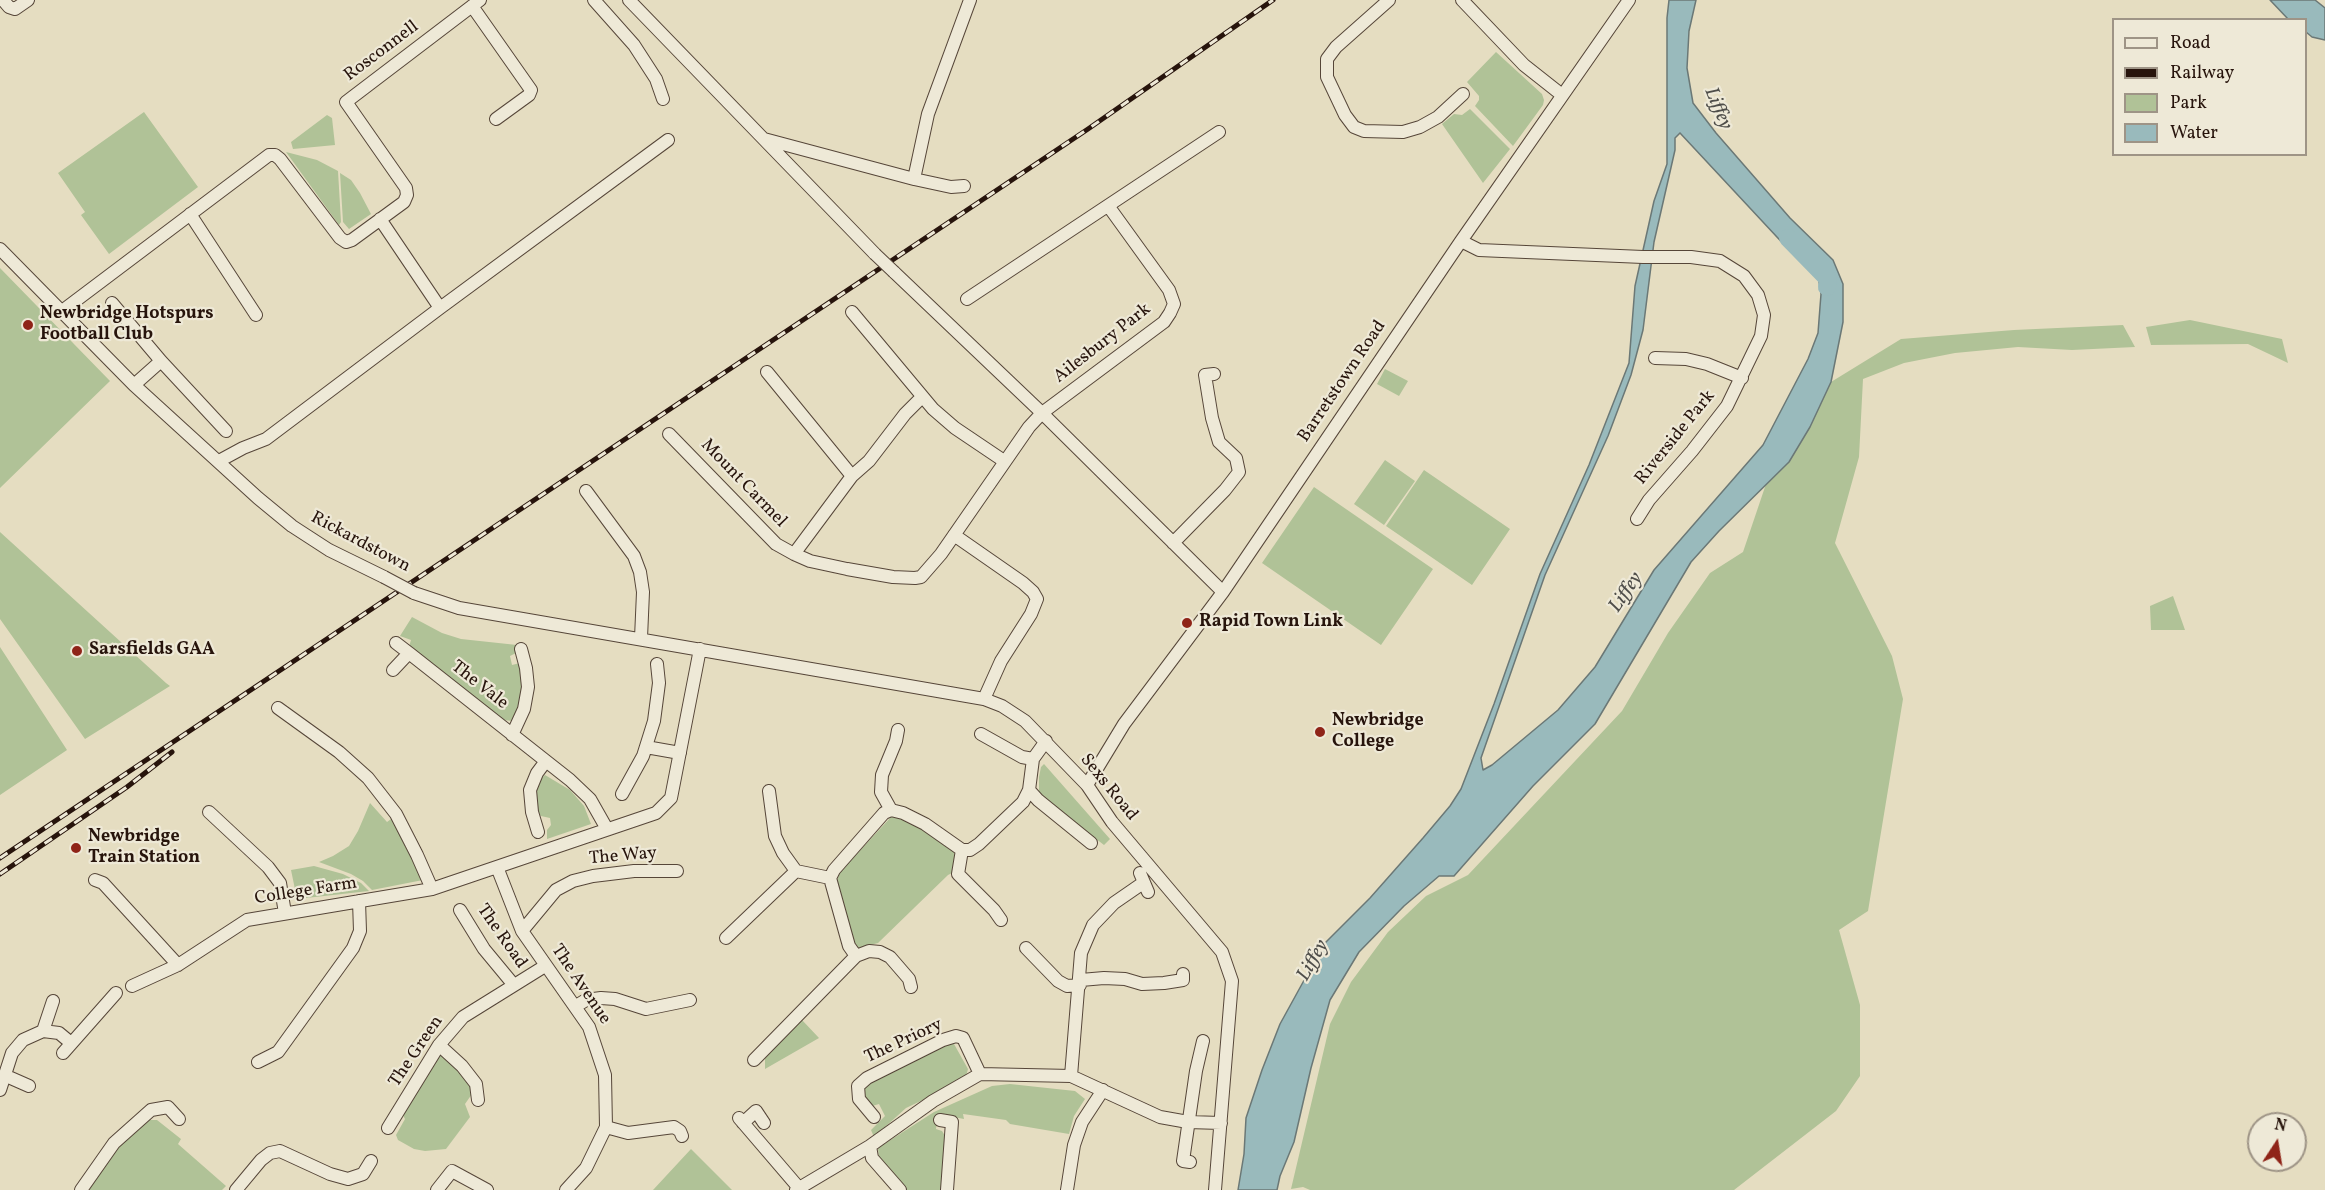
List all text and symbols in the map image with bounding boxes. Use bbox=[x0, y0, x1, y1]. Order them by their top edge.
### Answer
street label: Rosconnell bbox=[341, 17, 423, 87]
legend bbox=[2112, 18, 2307, 156]
text: Road bbox=[2170, 31, 2211, 56]
text: Railway bbox=[2170, 61, 2234, 86]
water label: Liffey bbox=[1697, 84, 1737, 134]
text: Park bbox=[2170, 91, 2207, 116]
text: Water bbox=[2170, 121, 2218, 146]
street label: Ailesbury Park bbox=[1050, 299, 1156, 389]
place label: Newbridge Hotspurs Football Club bbox=[40, 304, 214, 346]
street label: Barretstown Road bbox=[1294, 317, 1392, 447]
marker: Newbridge Hotspurs Football Club bbox=[21, 318, 35, 332]
street label: Riverside Park bbox=[1631, 386, 1721, 490]
street label: Mount Carmel bbox=[695, 435, 791, 533]
street label: Rickardstown bbox=[306, 508, 414, 578]
water label: Liffey bbox=[1605, 568, 1649, 618]
place label: Rapid Town Link bbox=[1199, 612, 1343, 634]
marker: Rapid Town Link bbox=[1180, 616, 1194, 630]
place label: Sarsfields GAA bbox=[89, 640, 215, 662]
marker: Sarsfields GAA bbox=[70, 644, 84, 658]
street label: The Vale bbox=[446, 657, 512, 715]
place label: Newbridge College bbox=[1332, 711, 1424, 754]
marker: Newbridge College bbox=[1313, 725, 1327, 739]
street label: Sexs Road bbox=[1074, 750, 1142, 826]
place label: Newbridge Train Station bbox=[88, 827, 200, 870]
marker: Newbridge Train Station bbox=[69, 841, 83, 855]
street label: The Way bbox=[588, 843, 658, 871]
street label: College Farm bbox=[253, 873, 359, 911]
street label: The Road bbox=[471, 901, 531, 973]
water label: Liffey bbox=[1293, 936, 1335, 986]
street label: The Avenue bbox=[545, 941, 615, 1029]
street label: The Green bbox=[385, 1012, 449, 1092]
street label: The Priory bbox=[862, 1015, 946, 1069]
north arrow bbox=[2247, 1112, 2307, 1172]
text: N bbox=[2272, 1114, 2288, 1138]

